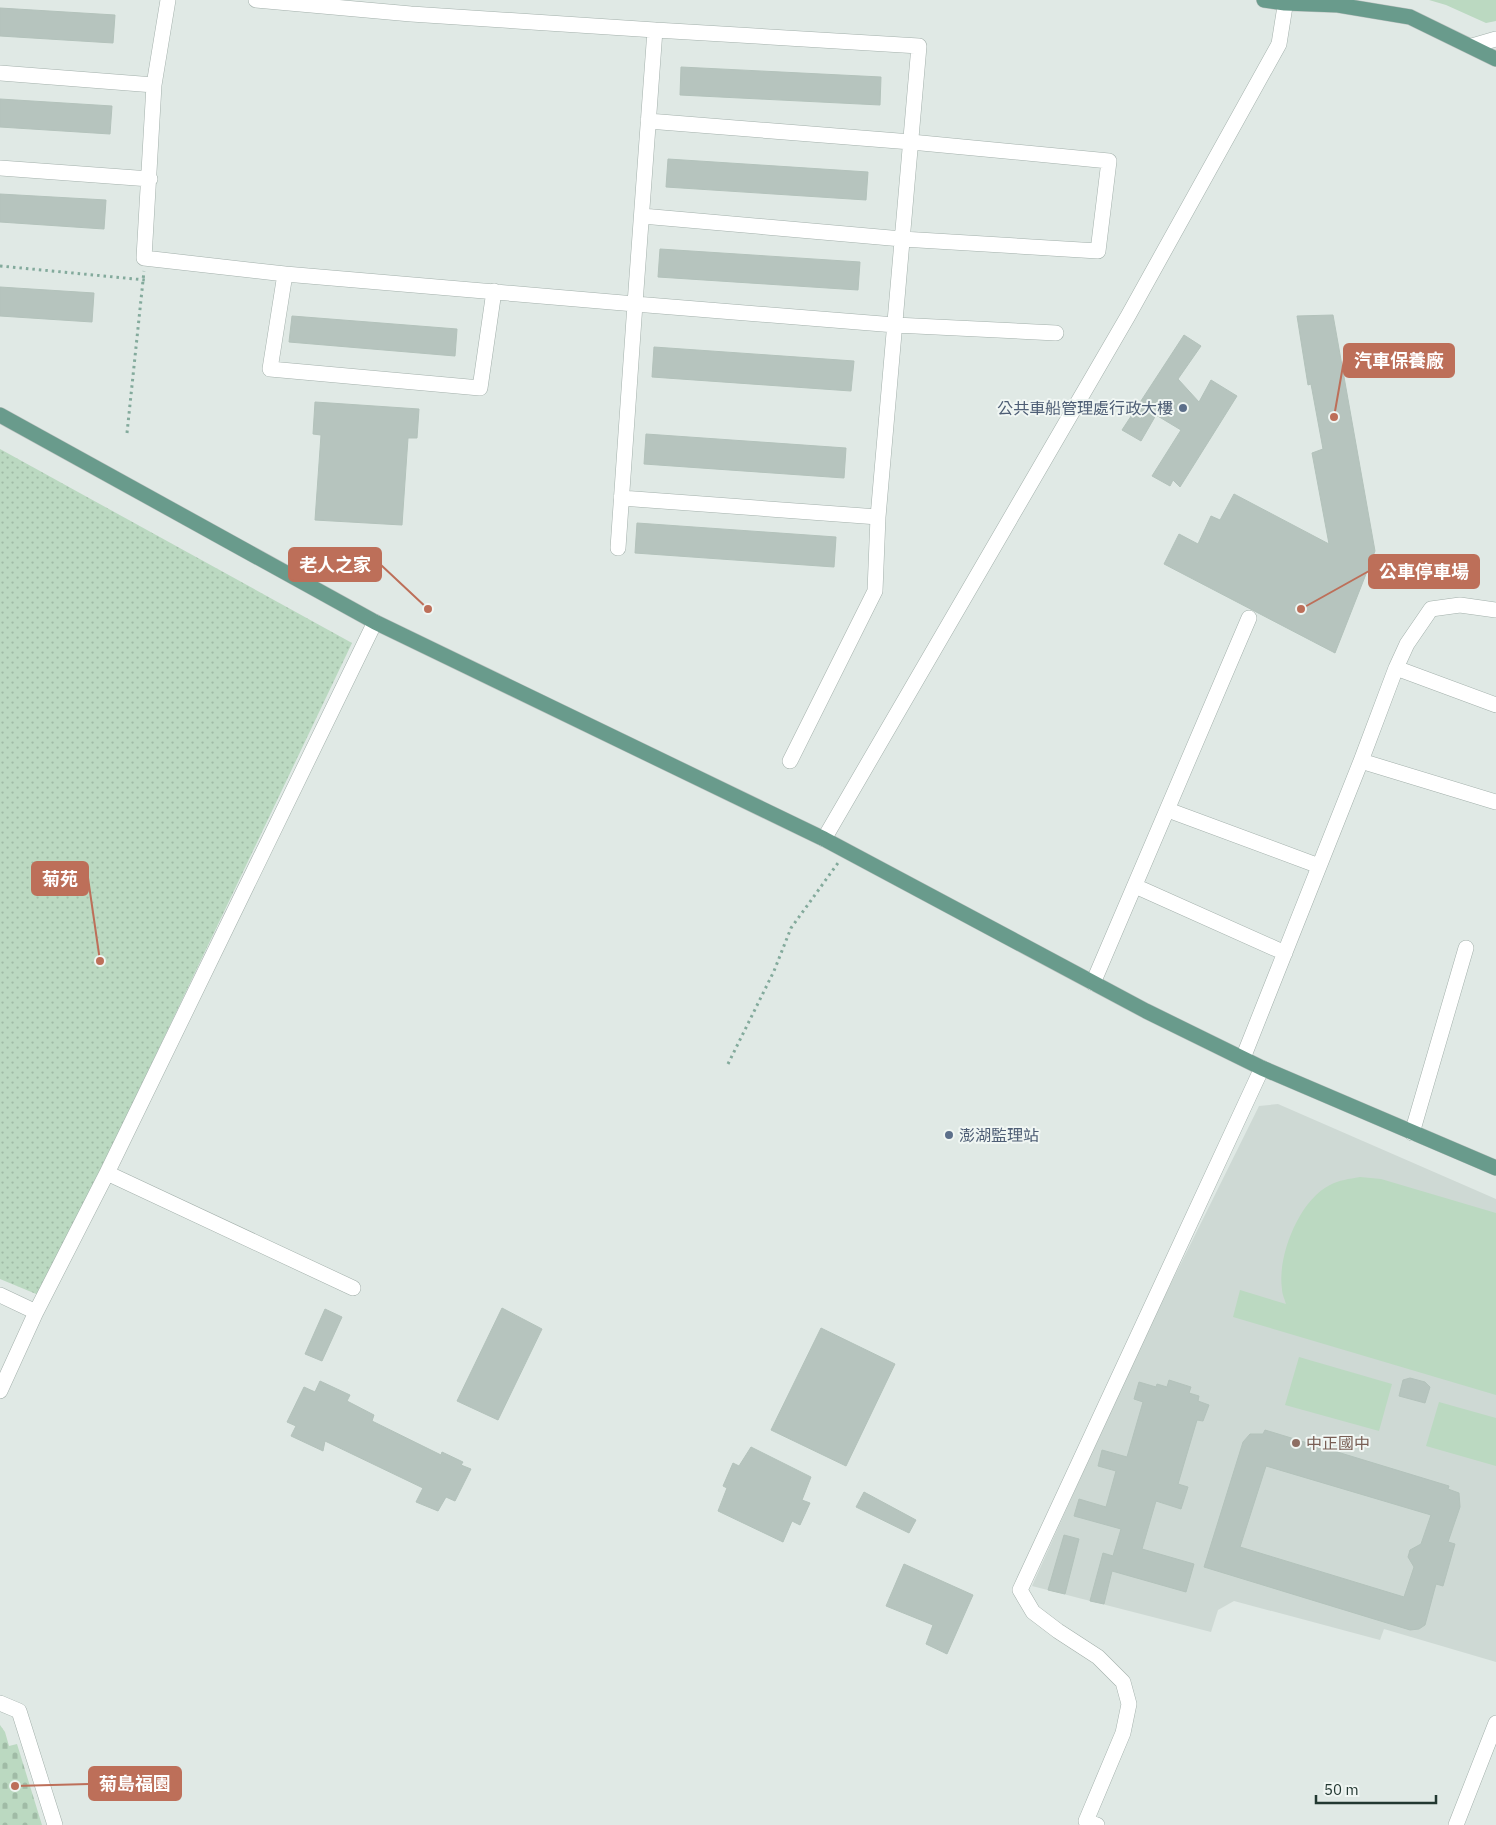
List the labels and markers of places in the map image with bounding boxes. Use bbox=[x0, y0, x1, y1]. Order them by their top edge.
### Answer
callout: 汽車保養廠 bbox=[1344, 344, 1454, 377]
place label: 公共車船管理處行政大樓 bbox=[997, 398, 1173, 418]
marker: 公共車船管理處行政大樓 bbox=[1177, 402, 1189, 414]
callout: 老人之家 bbox=[289, 548, 381, 581]
callout: 公車停車場 bbox=[1369, 555, 1479, 588]
callout: 菊苑 bbox=[32, 862, 88, 895]
place label: 澎湖監理站 bbox=[959, 1125, 1039, 1145]
marker: 澎湖監理站 bbox=[943, 1129, 955, 1141]
place label: 中正國中 bbox=[1306, 1433, 1370, 1453]
marker: 中正國中 bbox=[1290, 1437, 1302, 1449]
callout: 菊島福園 bbox=[89, 1767, 181, 1800]

